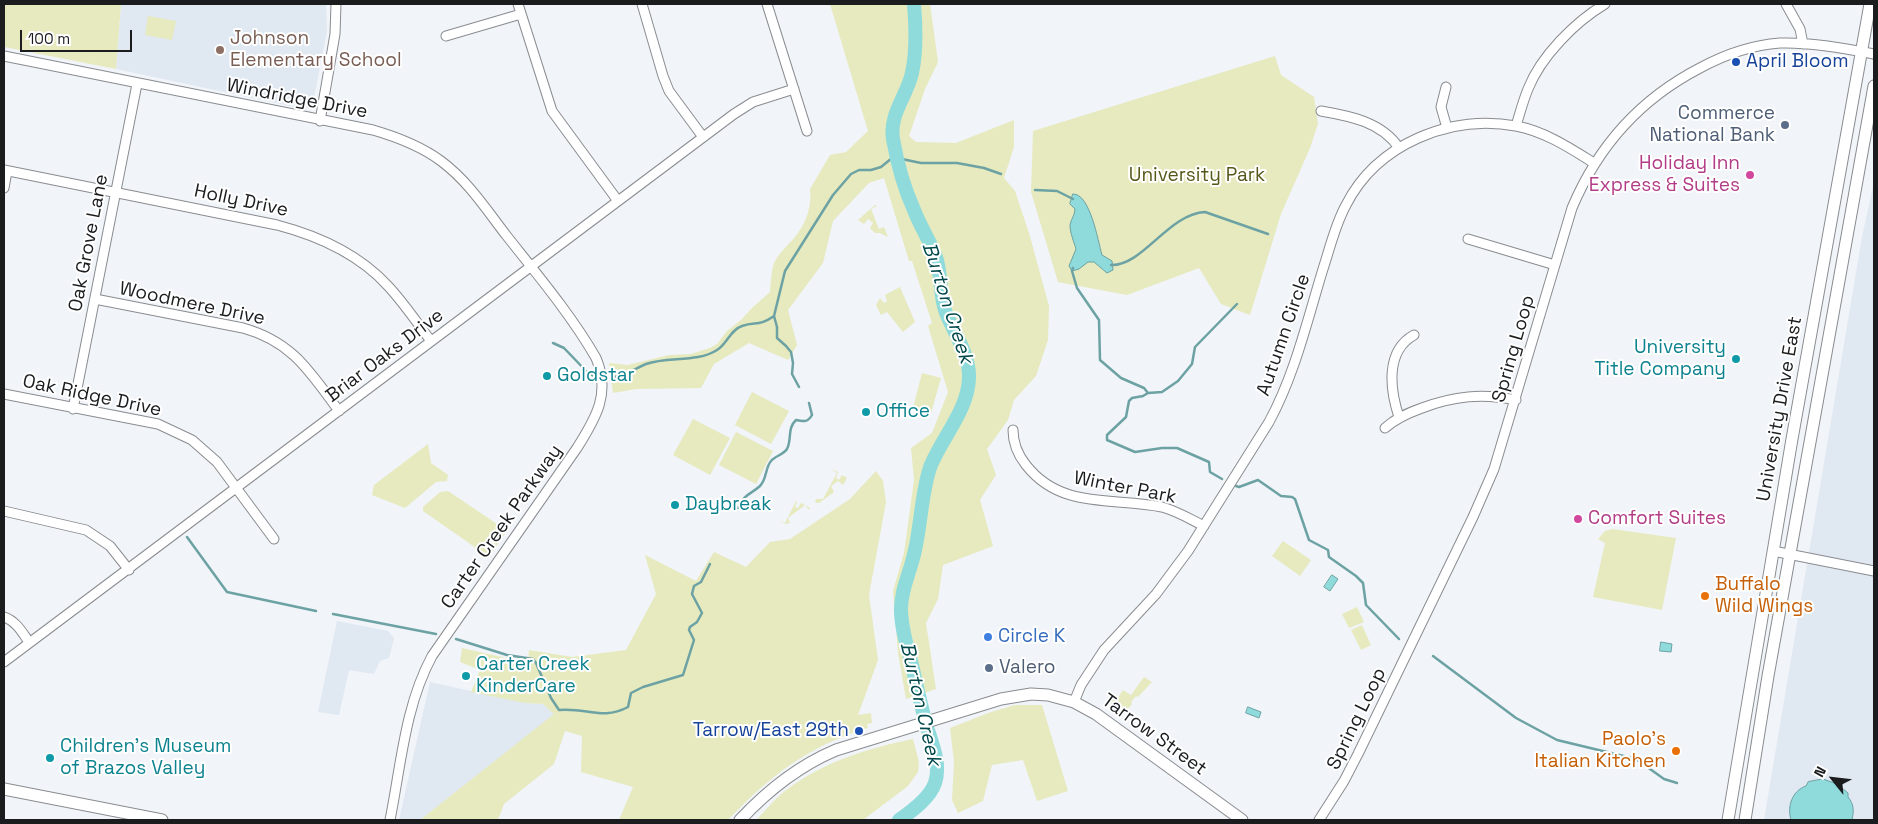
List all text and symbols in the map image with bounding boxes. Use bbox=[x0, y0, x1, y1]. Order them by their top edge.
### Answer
scale bar bbox=[22, 20, 135, 52]
place label: Johnson Elementary School bbox=[230, 28, 402, 72]
text: 100 m bbox=[28, 29, 70, 48]
marker: Johnson Elementary School bbox=[214, 44, 226, 56]
place label: April Bloom bbox=[1746, 51, 1849, 73]
marker: April Bloom bbox=[1730, 56, 1742, 68]
street label: Windridge Drive bbox=[225, 74, 369, 124]
place label: Commerce National Bank bbox=[1649, 103, 1775, 147]
marker: Commerce National Bank bbox=[1779, 119, 1791, 131]
place label: Holiday Inn Express & Suites bbox=[1589, 153, 1740, 197]
park label: University Park bbox=[1129, 165, 1265, 187]
marker: Holiday Inn Express & Suites bbox=[1744, 169, 1756, 181]
street label: Oak Grove Lane bbox=[64, 172, 114, 314]
street label: Holly Drive bbox=[192, 180, 290, 222]
water label: Burton Creek bbox=[916, 239, 978, 367]
street label: Autumn Circle bbox=[1252, 271, 1316, 399]
street label: Woodmere Drive bbox=[117, 277, 267, 331]
street label: Spring Loop bbox=[1488, 293, 1540, 405]
street label: Briar Oaks Drive bbox=[322, 304, 448, 408]
street label: University Drive East bbox=[1752, 315, 1808, 503]
place label: University Title Company bbox=[1594, 337, 1726, 381]
marker: University Title Company bbox=[1730, 353, 1742, 365]
place label: Goldstar bbox=[557, 365, 635, 387]
street label: Oak Ridge Drive bbox=[20, 370, 164, 422]
marker: Goldstar bbox=[541, 370, 553, 382]
place label: Office bbox=[876, 401, 930, 423]
marker: Office bbox=[860, 406, 872, 418]
street label: Carter Creek Parkway bbox=[437, 440, 567, 614]
street label: Winter Park bbox=[1072, 467, 1178, 509]
place label: Daybreak bbox=[685, 494, 771, 516]
marker: Daybreak bbox=[669, 499, 681, 511]
place label: Comfort Suites bbox=[1588, 508, 1726, 530]
marker: Comfort Suites bbox=[1572, 513, 1584, 525]
place label: Buffalo Wild Wings bbox=[1715, 574, 1813, 618]
marker: Buffalo Wild Wings bbox=[1699, 590, 1711, 602]
place label: Circle K bbox=[998, 626, 1065, 648]
marker: Circle K bbox=[982, 631, 994, 643]
water label: Burton Creek bbox=[894, 640, 946, 768]
place label: Carter Creek KinderCare bbox=[476, 654, 590, 698]
place label: Valero bbox=[999, 657, 1055, 679]
marker: Valero bbox=[983, 662, 995, 674]
street label: Spring Loop bbox=[1323, 664, 1391, 774]
marker: Carter Creek KinderCare bbox=[460, 670, 472, 682]
street label: Tarrow Street bbox=[1097, 689, 1211, 781]
place label: Tarrow/East 29th bbox=[693, 720, 849, 742]
marker: Tarrow/East 29th bbox=[853, 725, 865, 737]
place label: Paolo's Italian Kitchen bbox=[1534, 729, 1666, 773]
place label: Children's Museum of Brazos Valley bbox=[60, 736, 231, 780]
marker: Paolo's Italian Kitchen bbox=[1670, 745, 1682, 757]
marker: Children's Museum of Brazos Valley bbox=[44, 752, 56, 764]
north arrow bbox=[1808, 754, 1858, 804]
text: N bbox=[1810, 763, 1830, 780]

